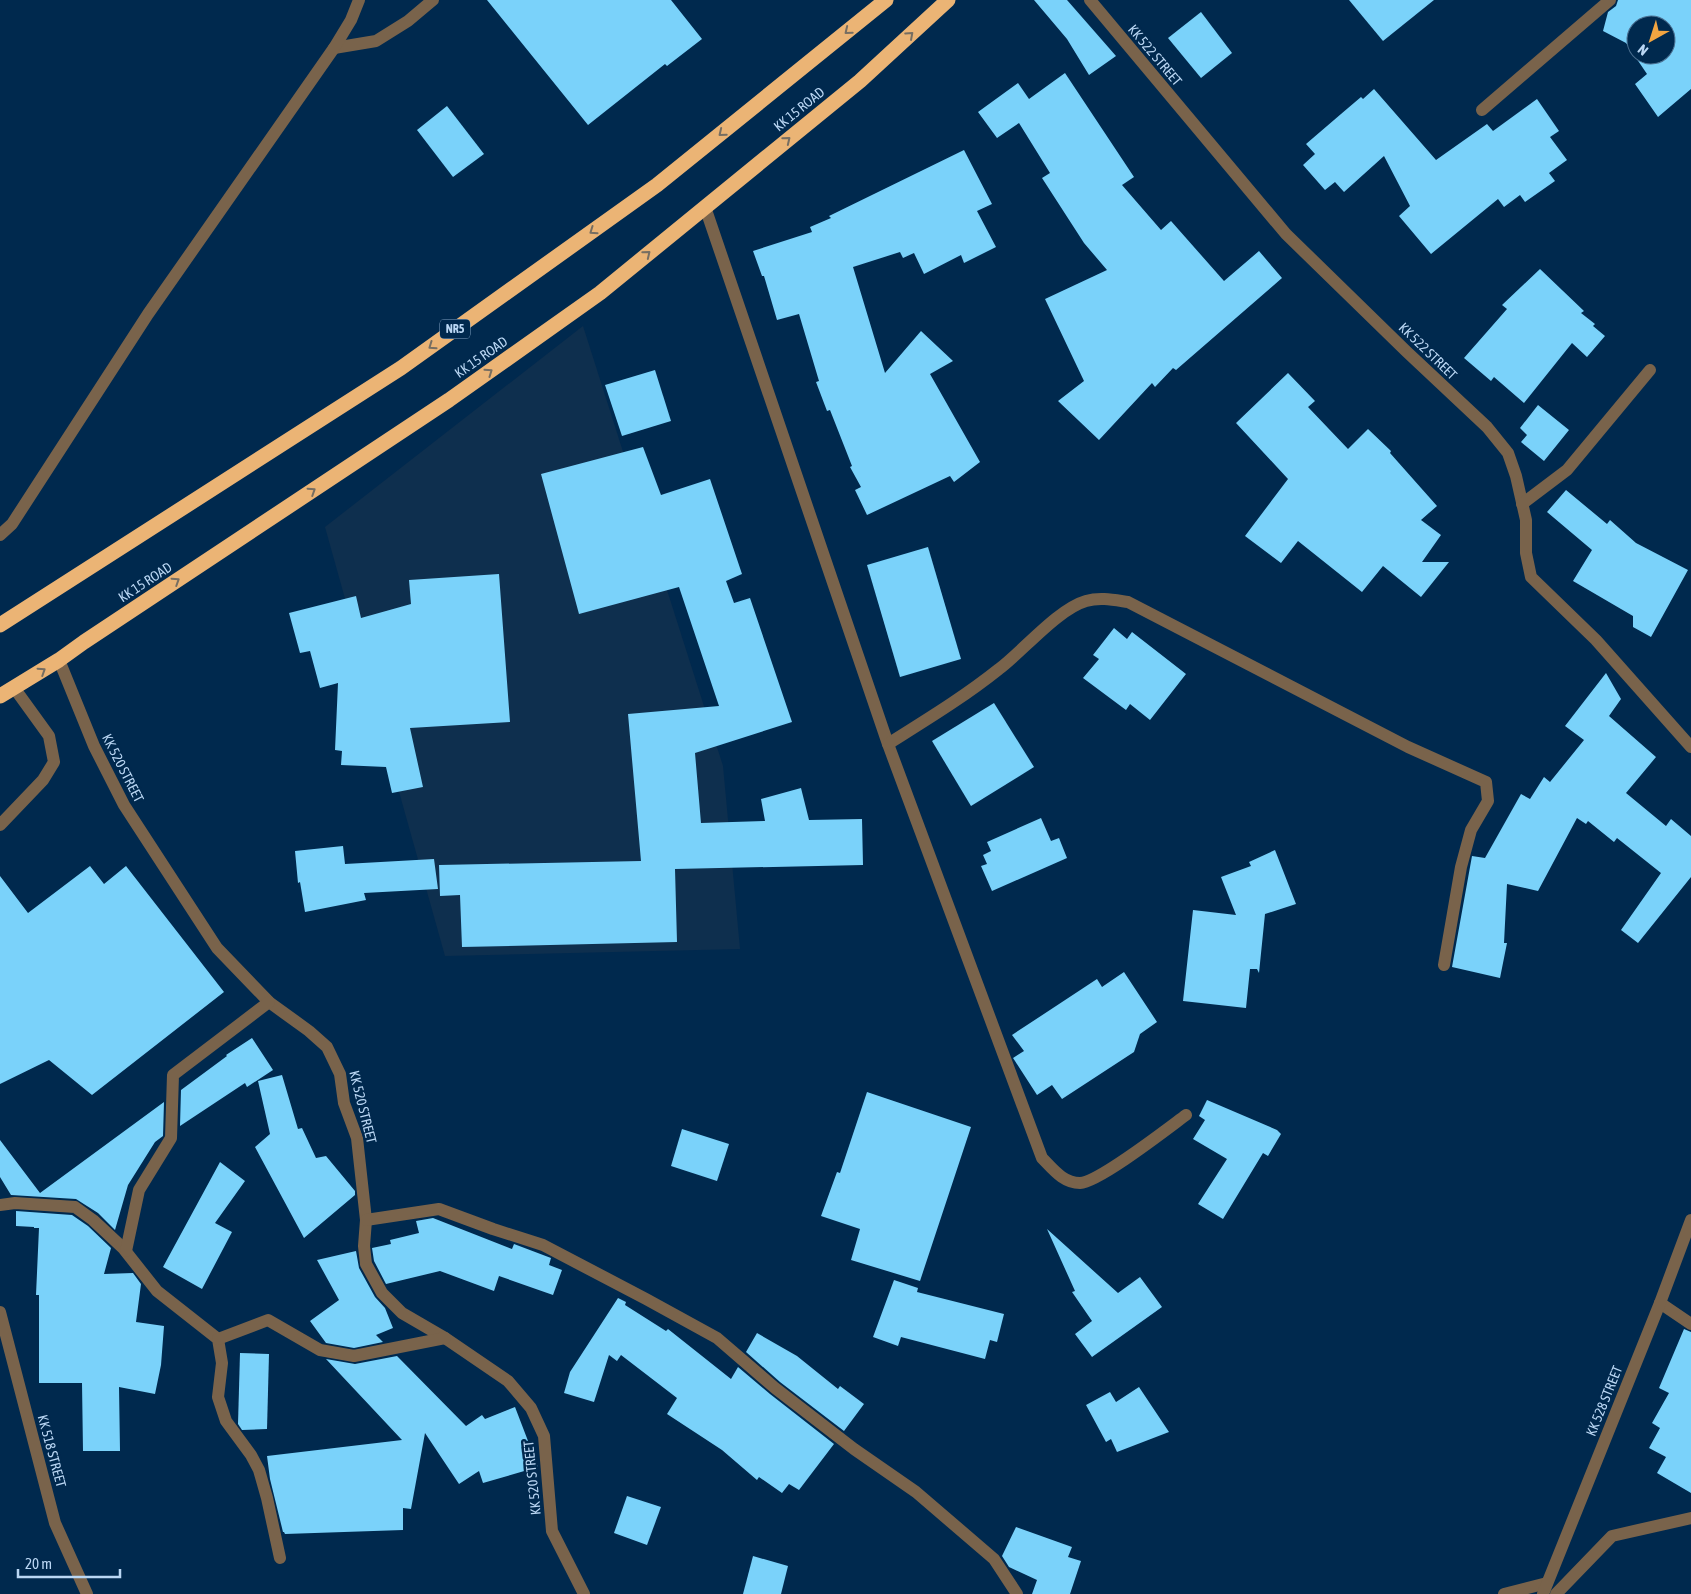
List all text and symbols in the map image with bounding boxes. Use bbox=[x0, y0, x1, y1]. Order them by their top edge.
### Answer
north arrow bbox=[1626, 15, 1676, 65]
street label: KK 522 STREET bbox=[1125, 21, 1185, 89]
one-way arrow bbox=[845, 25, 854, 33]
one-way arrow bbox=[905, 32, 914, 41]
text: N bbox=[1635, 41, 1651, 59]
street label: KK 15 ROAD bbox=[770, 84, 828, 134]
one-way arrow bbox=[719, 128, 728, 136]
one-way arrow bbox=[781, 137, 790, 146]
one-way arrow bbox=[589, 225, 598, 235]
one-way arrow bbox=[642, 251, 651, 260]
street label: KK 522 STREET bbox=[1396, 319, 1460, 383]
road number: NR5 bbox=[440, 320, 470, 338]
street label: KK 15 ROAD bbox=[452, 333, 510, 381]
one-way arrow bbox=[428, 340, 438, 349]
one-way arrow bbox=[483, 369, 493, 378]
one-way arrow bbox=[306, 488, 316, 497]
street label: KK 15 ROAD bbox=[115, 559, 175, 605]
one-way arrow bbox=[171, 577, 180, 587]
one-way arrow bbox=[36, 668, 45, 677]
street label: KK 520 STREET bbox=[99, 731, 147, 805]
street label: KK 520 STREET bbox=[346, 1069, 380, 1145]
street label: KK 528 STREET bbox=[1583, 1364, 1625, 1438]
street label: KK 518 STREET bbox=[35, 1413, 69, 1489]
street label: KK 520 STREET bbox=[520, 1440, 544, 1516]
scale bar bbox=[18, 1546, 120, 1578]
text: 20 m bbox=[25, 1555, 52, 1572]

